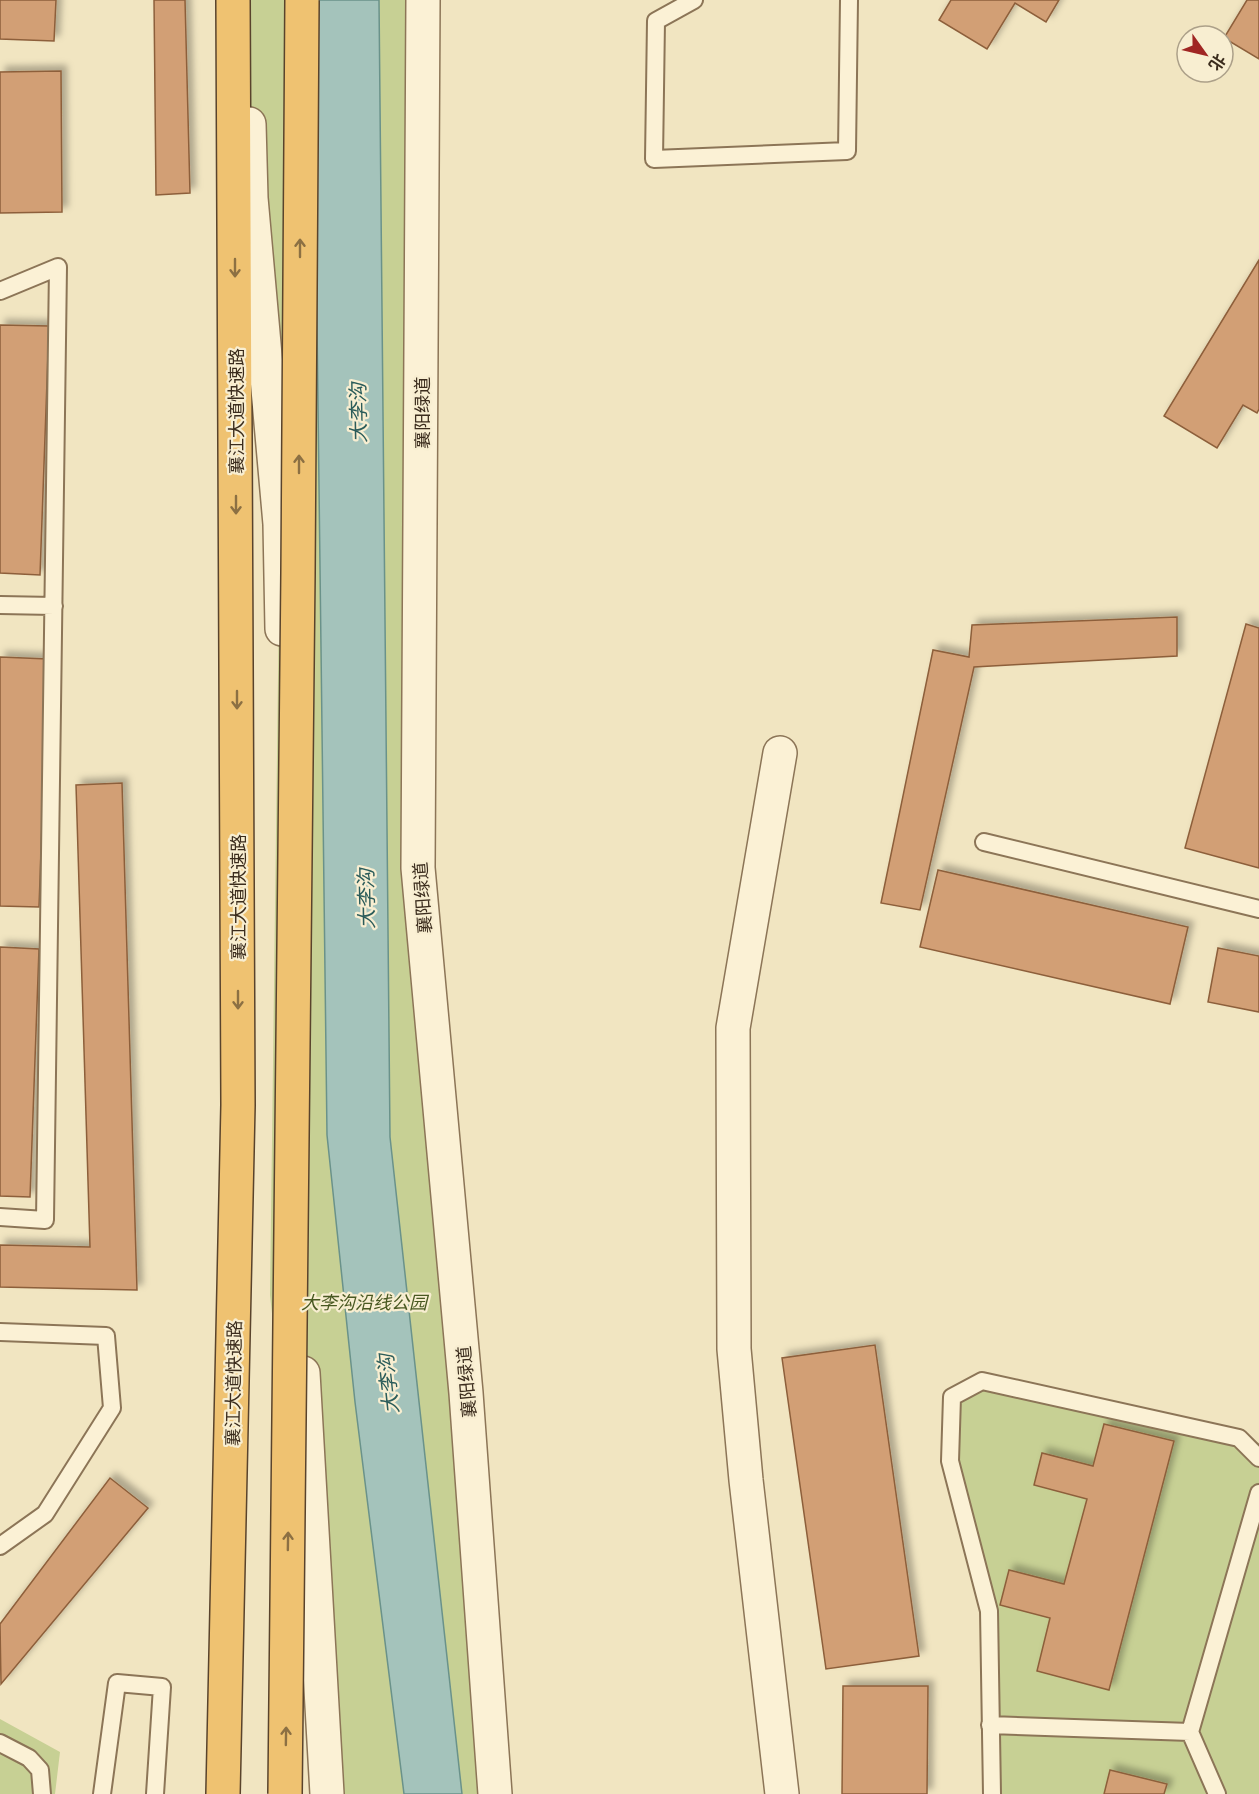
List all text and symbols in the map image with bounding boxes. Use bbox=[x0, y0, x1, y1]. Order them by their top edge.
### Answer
north arrow bbox=[1175, 24, 1235, 84]
text: 北 bbox=[1204, 50, 1233, 76]
one-way arrow bbox=[294, 238, 306, 258]
one-way arrow bbox=[229, 258, 241, 278]
street label: 襄江大道快速路 bbox=[222, 348, 248, 474]
street label: 襄阳绿道 bbox=[408, 377, 434, 449]
water label: 大李沟 bbox=[342, 381, 372, 443]
one-way arrow bbox=[293, 454, 305, 474]
one-way arrow bbox=[230, 495, 242, 515]
one-way arrow bbox=[231, 690, 243, 710]
street label: 襄江大道快速路 bbox=[224, 834, 250, 960]
street label: 襄阳绿道 bbox=[406, 861, 436, 935]
water label: 大李沟 bbox=[350, 867, 380, 929]
one-way arrow bbox=[232, 990, 244, 1010]
park label: 大李沟沿线公园 bbox=[301, 1288, 430, 1314]
street label: 襄江大道快速路 bbox=[218, 1320, 246, 1446]
street label: 襄阳绿道 bbox=[449, 1345, 481, 1419]
water label: 大李沟 bbox=[369, 1351, 405, 1415]
one-way arrow bbox=[282, 1531, 294, 1551]
one-way arrow bbox=[280, 1726, 292, 1746]

